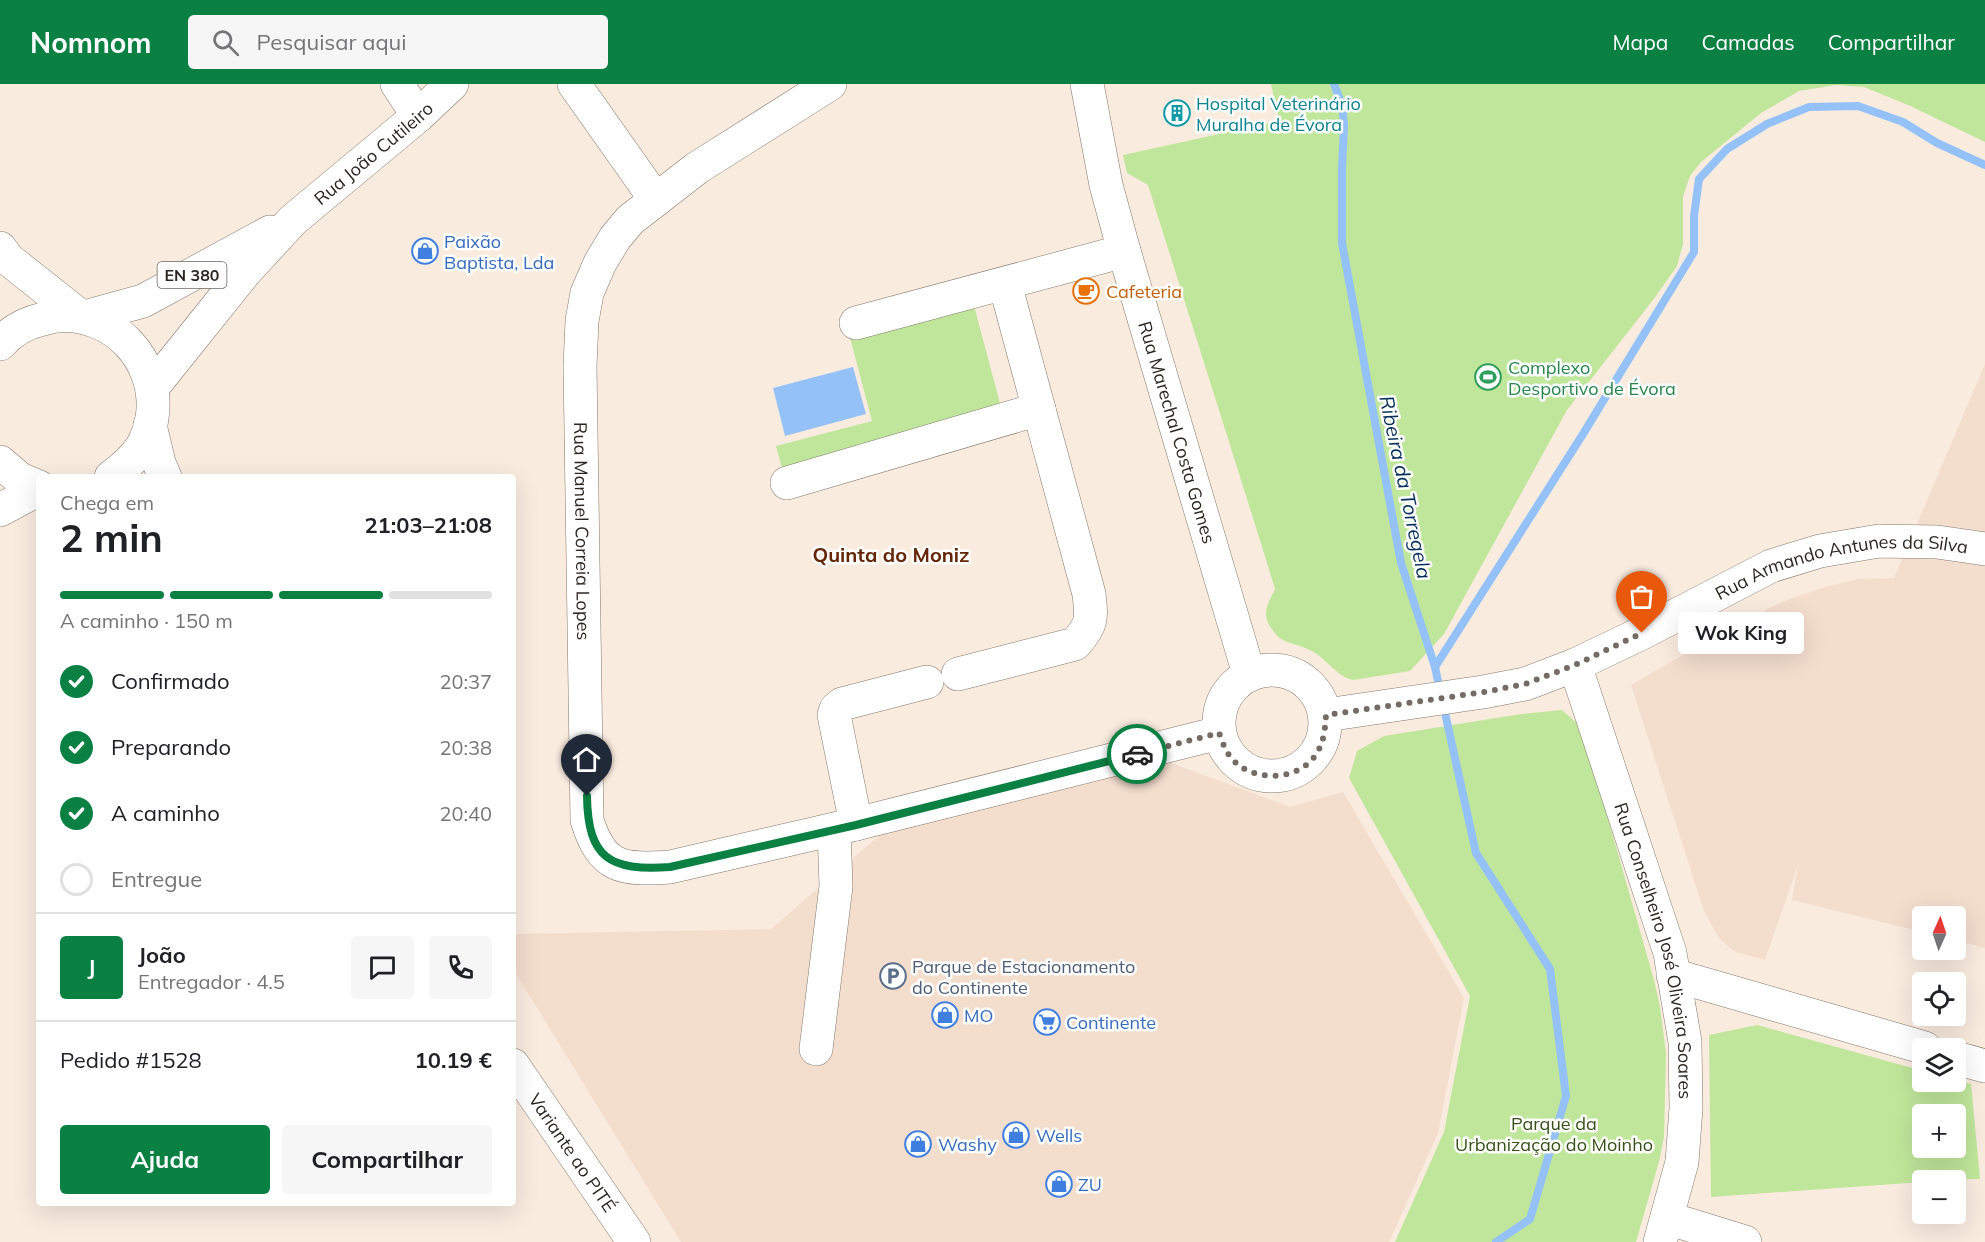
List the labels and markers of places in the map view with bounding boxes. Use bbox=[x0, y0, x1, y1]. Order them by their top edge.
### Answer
place label: Hospital Veterinário Muralha de Évora bbox=[1196, 92, 1361, 136]
building icon: Hospital Veterinário Muralha de Évora bbox=[1162, 98, 1192, 128]
place label: Paixão Baptista, Lda bbox=[444, 230, 554, 274]
shop icon: Paixão Baptista, Lda bbox=[410, 236, 440, 266]
cafe icon: Cafeteria bbox=[1071, 276, 1101, 306]
place label: Cafeteria bbox=[1106, 280, 1182, 303]
place label: Complexo Desportivo de Évora bbox=[1508, 356, 1676, 400]
sports icon: Complexo Desportivo de Évora bbox=[1473, 362, 1503, 392]
pin bbox=[1616, 571, 1667, 633]
callout: Wok King bbox=[1678, 612, 1804, 654]
pin bbox=[561, 734, 612, 796]
place label: Parque de Estacionamento do Continente bbox=[912, 955, 1135, 999]
parking icon: Parque de Estacionamento do Continente bbox=[878, 961, 908, 991]
shop icon: MO bbox=[930, 1000, 960, 1030]
place label: MO bbox=[964, 1004, 993, 1027]
supermarket icon: Continente bbox=[1032, 1007, 1062, 1037]
place label: Continente bbox=[1066, 1011, 1156, 1034]
shop icon: Wells bbox=[1001, 1120, 1031, 1150]
place label: Wells bbox=[1036, 1124, 1082, 1147]
shop icon: Washy bbox=[903, 1129, 933, 1159]
place label: Washy bbox=[938, 1133, 997, 1156]
shop icon: ZU bbox=[1044, 1169, 1074, 1199]
place label: ZU bbox=[1078, 1173, 1102, 1196]

